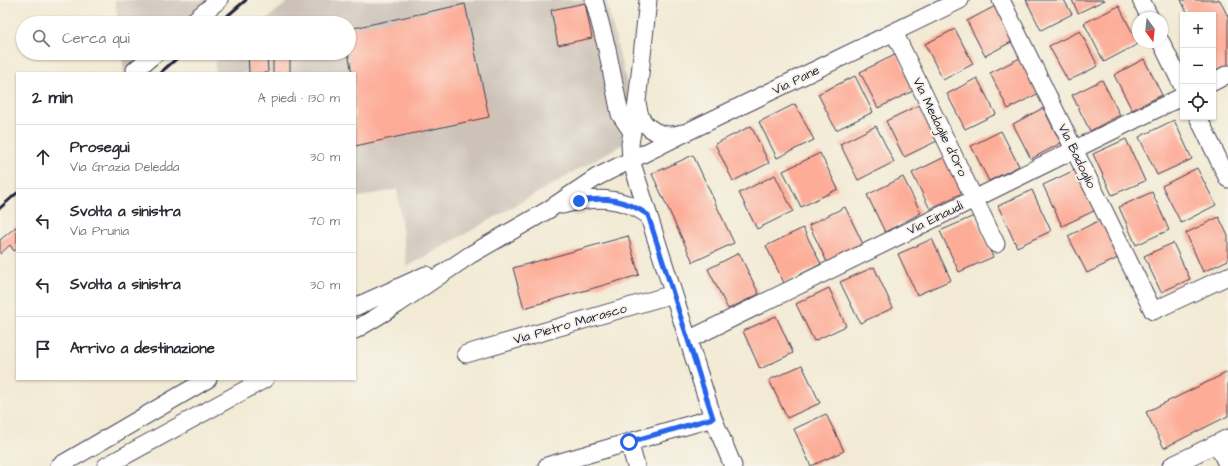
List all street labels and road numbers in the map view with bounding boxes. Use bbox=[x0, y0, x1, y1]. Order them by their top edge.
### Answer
street label: Via Pane bbox=[769, 61, 823, 99]
street label: Via Medaglie d'Oro bbox=[907, 75, 972, 180]
street label: Via Badoglio bbox=[1053, 121, 1101, 192]
street label: Via Einaudi bbox=[904, 197, 966, 239]
street label: Via Pietro Marasco bbox=[511, 299, 630, 349]

